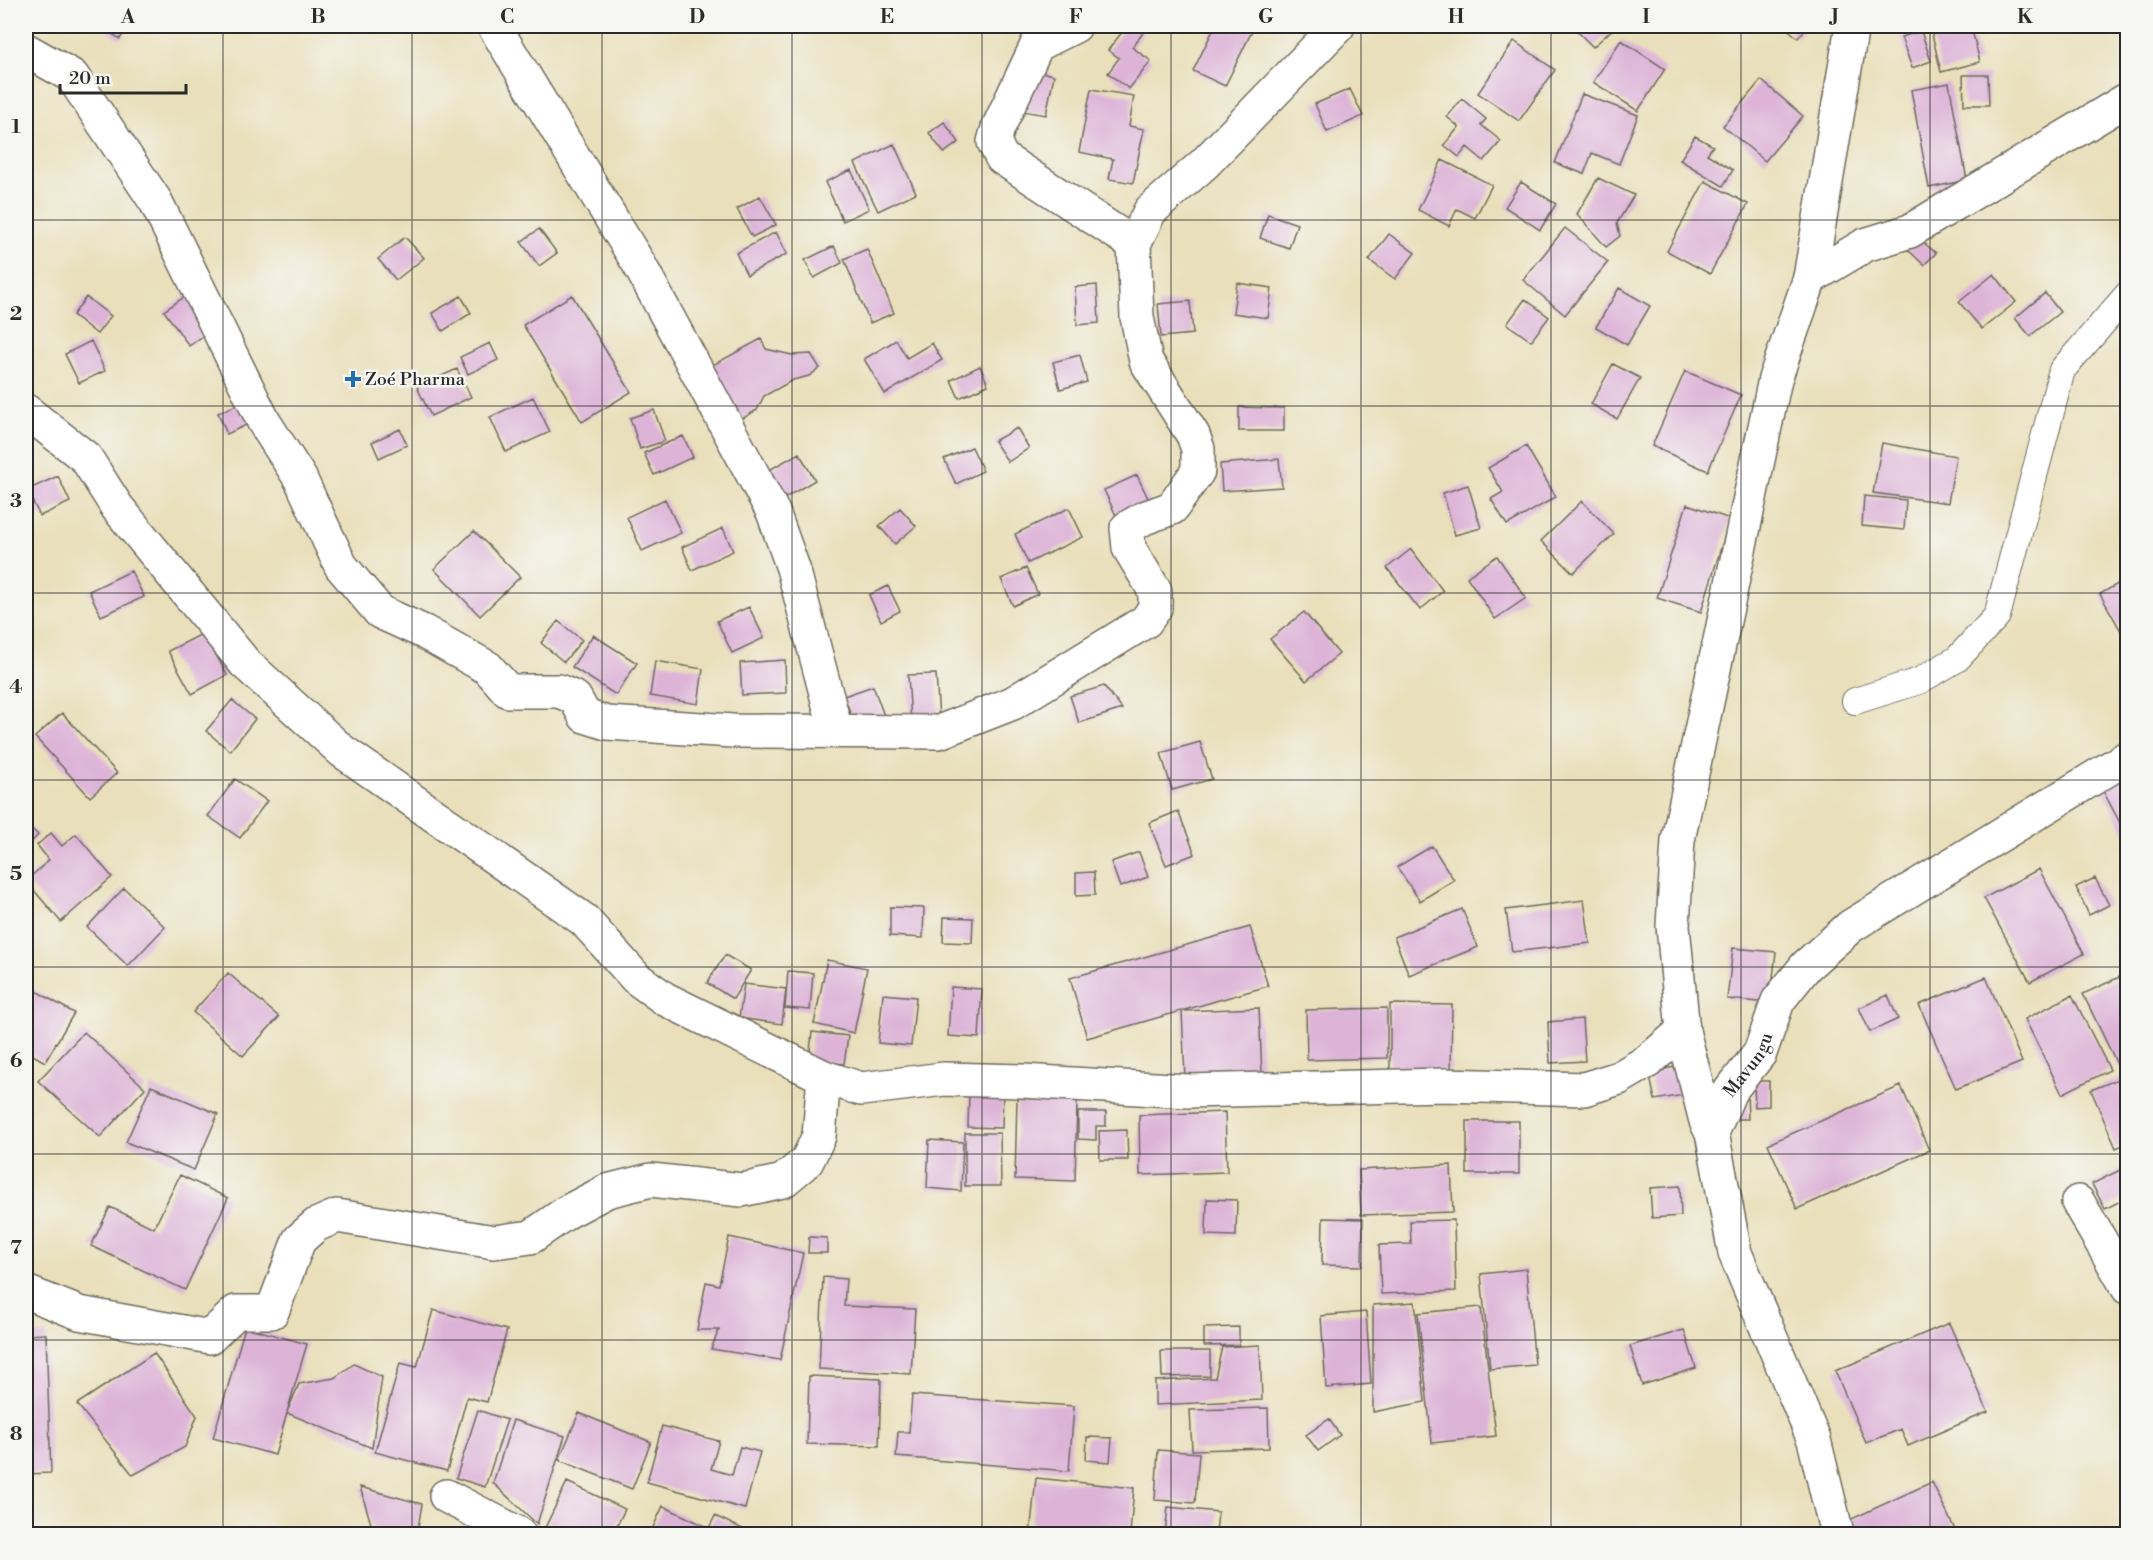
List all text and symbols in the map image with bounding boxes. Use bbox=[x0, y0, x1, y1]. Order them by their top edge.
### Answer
text: A bbox=[120, 5, 136, 30]
text: B bbox=[310, 5, 326, 30]
text: C bbox=[500, 5, 514, 30]
text: D bbox=[689, 5, 705, 30]
text: E bbox=[880, 5, 894, 30]
text: F bbox=[1069, 5, 1083, 30]
text: G bbox=[1258, 5, 1274, 30]
text: H bbox=[1448, 5, 1465, 30]
text: I bbox=[1642, 5, 1650, 30]
text: J bbox=[1828, 5, 1839, 30]
text: K bbox=[2017, 5, 2034, 30]
scale bar bbox=[60, 57, 186, 95]
text: 20 m bbox=[69, 67, 111, 90]
text: 1 bbox=[11, 115, 21, 140]
text: 2 bbox=[10, 302, 22, 327]
place label: Zoé Pharma bbox=[365, 368, 466, 391]
marker: Zoé Pharma bbox=[346, 372, 360, 386]
text: 3 bbox=[10, 489, 22, 514]
text: 4 bbox=[9, 675, 23, 700]
text: 5 bbox=[10, 862, 22, 887]
street label: Mavungu bbox=[1718, 1029, 1778, 1102]
text: 6 bbox=[10, 1049, 23, 1074]
text: 7 bbox=[10, 1236, 22, 1261]
text: 8 bbox=[10, 1422, 23, 1447]

